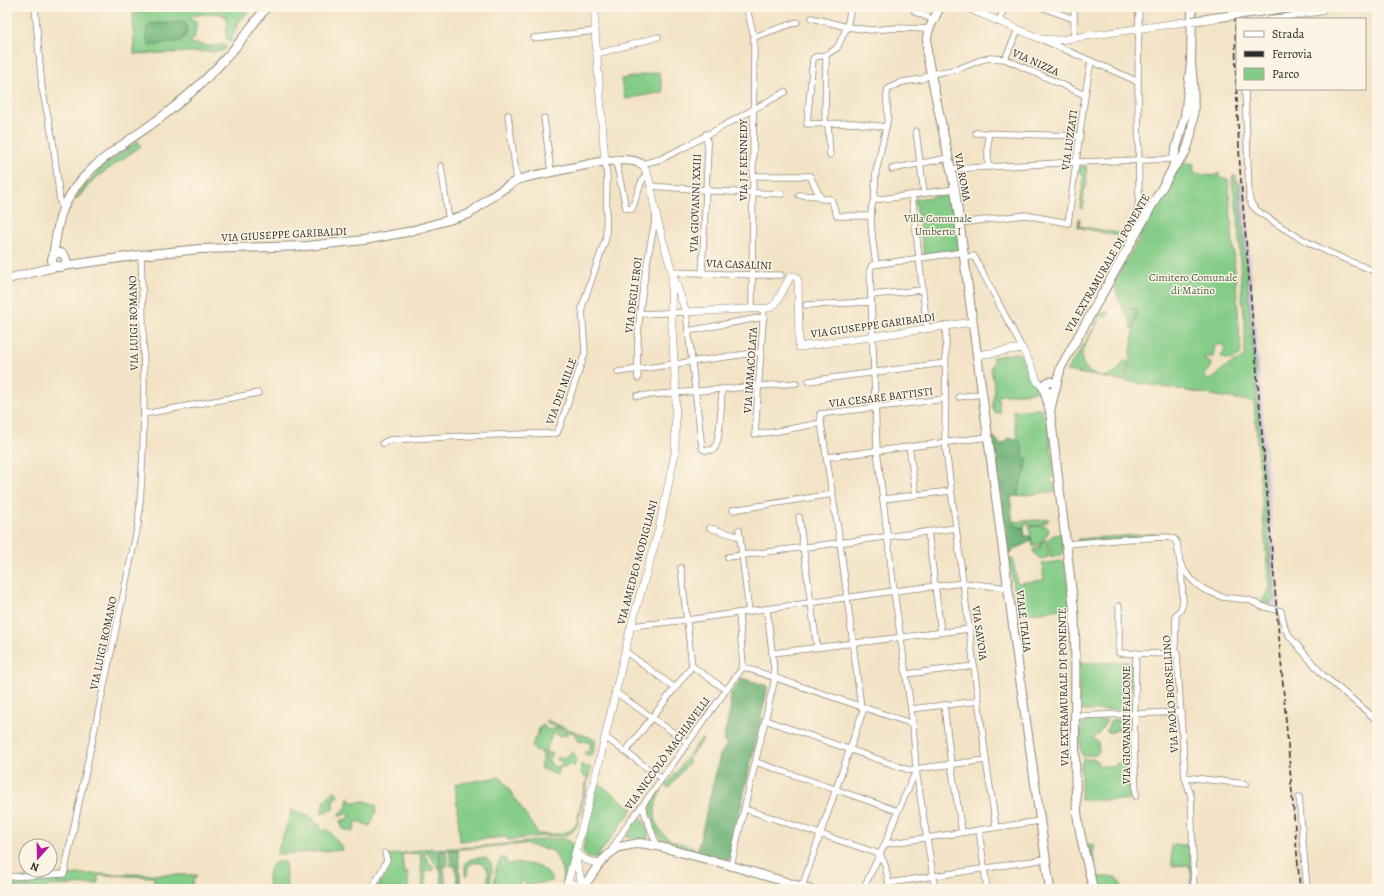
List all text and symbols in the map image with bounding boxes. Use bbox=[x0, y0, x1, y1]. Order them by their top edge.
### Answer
legend bbox=[1236, 18, 1366, 90]
text: Strada bbox=[1272, 26, 1305, 42]
street label: VIA NIZZA bbox=[1009, 45, 1062, 80]
text: Ferrovia bbox=[1272, 46, 1313, 62]
text: Parco bbox=[1272, 66, 1299, 82]
street label: VIA LUZZATI bbox=[1058, 109, 1081, 172]
street label: VIA J F KENNEDY bbox=[736, 118, 751, 202]
street label: VIA ROMA bbox=[950, 151, 975, 203]
street label: VIA GIOVANNI XXIII bbox=[686, 153, 705, 254]
street label: VIA EXTRAMURALE DI PONENTE bbox=[1061, 191, 1153, 336]
park label: Villa Comunale Umberto I bbox=[903, 211, 972, 239]
street label: VIA GIUSEPPE GARIBALDI bbox=[220, 224, 347, 245]
street label: VIA DEGLI EROI bbox=[621, 256, 646, 335]
street label: VIA CASALINI bbox=[705, 256, 772, 273]
park label: Cimitero Comunale di Matino bbox=[1149, 270, 1237, 298]
street label: VIA LUIGI ROMANO bbox=[125, 275, 142, 372]
street label: VIA GIUSEPPE GARIBALDI bbox=[809, 309, 936, 342]
street label: VIA IMMACOLATA bbox=[740, 326, 761, 415]
street label: VIA DEI MILLE bbox=[542, 356, 580, 428]
street label: VIA CESARE BATTISTI bbox=[827, 384, 934, 411]
street label: VIA AMEDEO MODIGLIANI bbox=[613, 498, 661, 627]
street label: VIALE ITALIA bbox=[1012, 588, 1035, 654]
street label: VIA LUIGI ROMANO bbox=[86, 595, 121, 692]
street label: VIA SAVOIA bbox=[968, 604, 991, 662]
street label: VIA EXTRAMURALE DI PONENTE bbox=[1055, 608, 1072, 767]
street label: VIA PAOLO BORSELLINO bbox=[1159, 634, 1182, 754]
street label: VIA GIOVANNI FALCONE bbox=[1119, 666, 1134, 785]
street label: VIA NICCOLÒ MACHIAVELLI bbox=[621, 694, 713, 814]
north arrow bbox=[18, 838, 58, 878]
text: N bbox=[28, 859, 41, 875]

